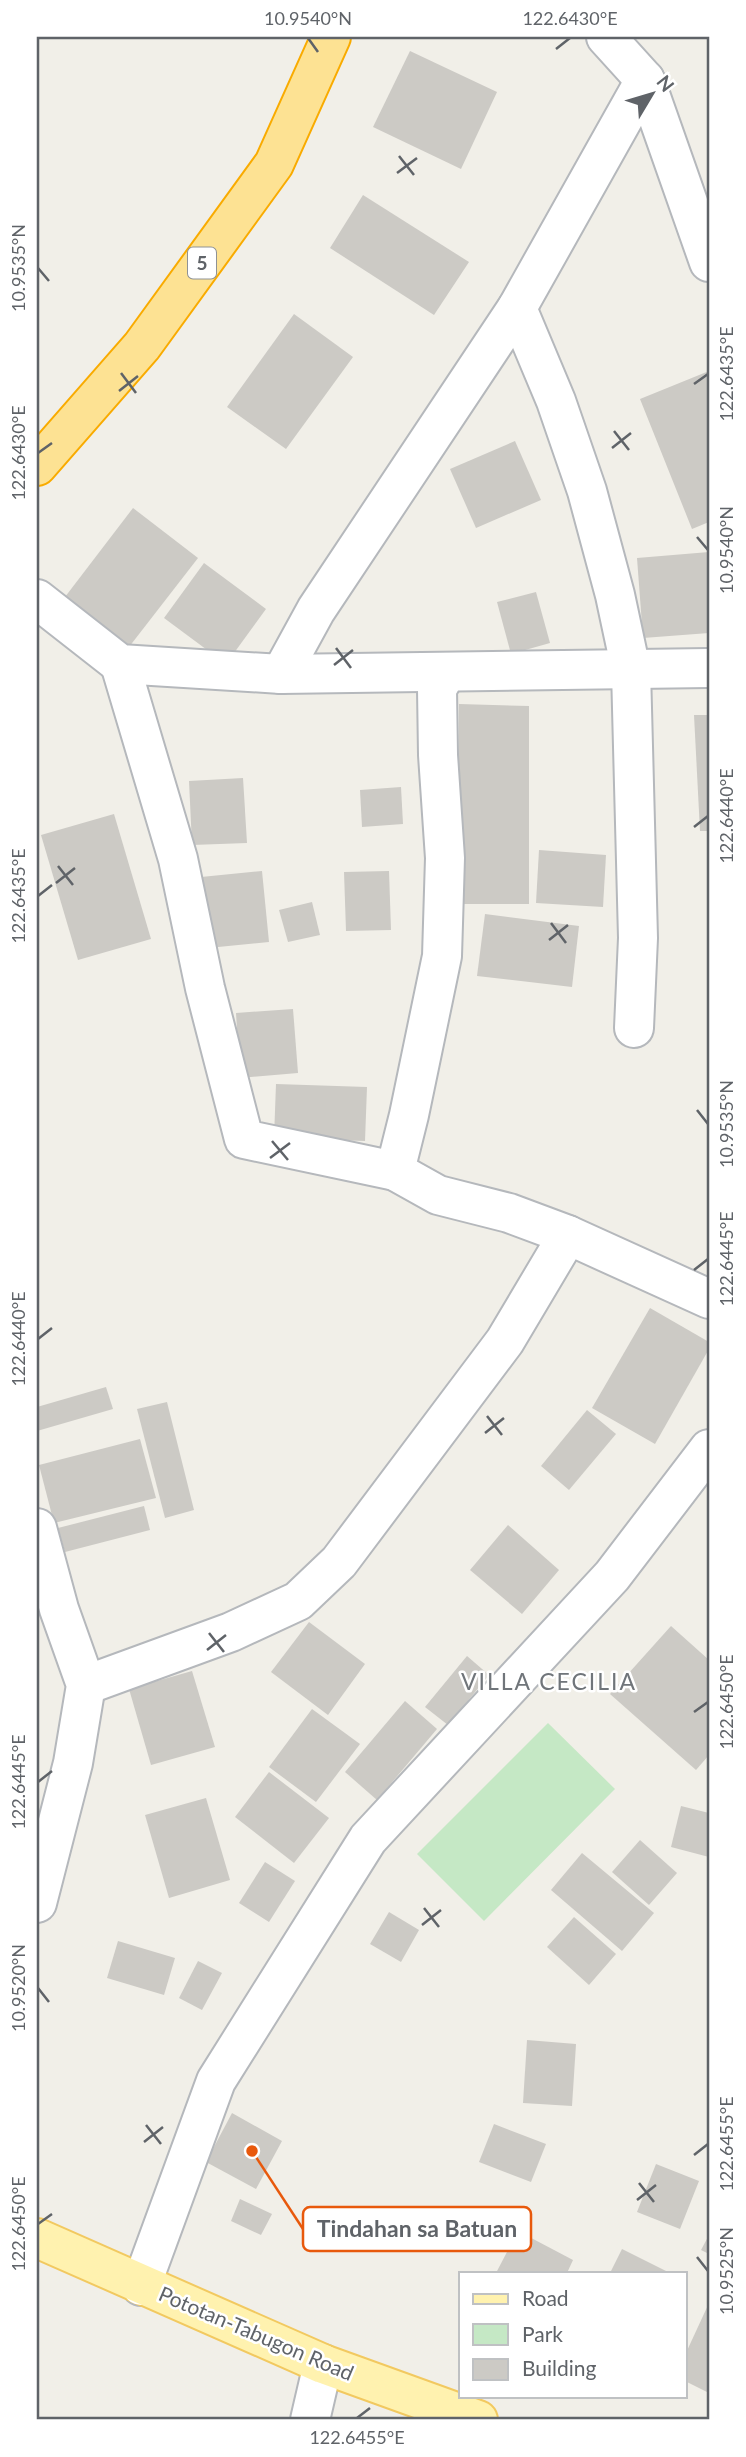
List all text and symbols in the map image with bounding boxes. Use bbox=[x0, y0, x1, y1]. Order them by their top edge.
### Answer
text: 10.9540°N bbox=[264, 7, 352, 29]
text: 122.6430°E bbox=[522, 7, 618, 29]
north arrow bbox=[616, 60, 686, 130]
text: N bbox=[652, 70, 679, 96]
text: 10.9535°N bbox=[7, 224, 29, 312]
road number: 5 bbox=[188, 247, 216, 278]
text: 122.6435°E bbox=[715, 326, 737, 422]
text: 122.6430°E bbox=[7, 405, 29, 501]
text: 10.9540°N bbox=[715, 506, 737, 594]
text: 122.6440°E bbox=[715, 768, 737, 864]
text: 122.6435°E bbox=[7, 848, 29, 944]
text: 10.9535°N bbox=[715, 1080, 737, 1168]
text: 122.6445°E bbox=[715, 1211, 737, 1307]
text: 122.6440°E bbox=[7, 1291, 29, 1387]
text: 122.6450°E bbox=[715, 1654, 737, 1750]
district label: VILLA CECILIA bbox=[461, 1667, 637, 1695]
text: 122.6445°E bbox=[7, 1734, 29, 1830]
text: 10.9520°N bbox=[7, 1944, 29, 2032]
text: 122.6455°E bbox=[715, 2096, 737, 2192]
text: 122.6450°E bbox=[7, 2176, 29, 2272]
callout: Tindahan sa Batuan bbox=[303, 2207, 531, 2251]
text: Tindahan sa Batuan bbox=[317, 2214, 517, 2242]
text: 10.9525°N bbox=[715, 2227, 737, 2315]
legend bbox=[459, 2272, 686, 2398]
street label: Pototan-Tabugon Road bbox=[155, 2280, 358, 2385]
text: Road bbox=[522, 2285, 569, 2310]
text: Park bbox=[522, 2321, 563, 2346]
text: Building bbox=[522, 2355, 597, 2380]
text: 122.6455°E bbox=[309, 2426, 405, 2448]

